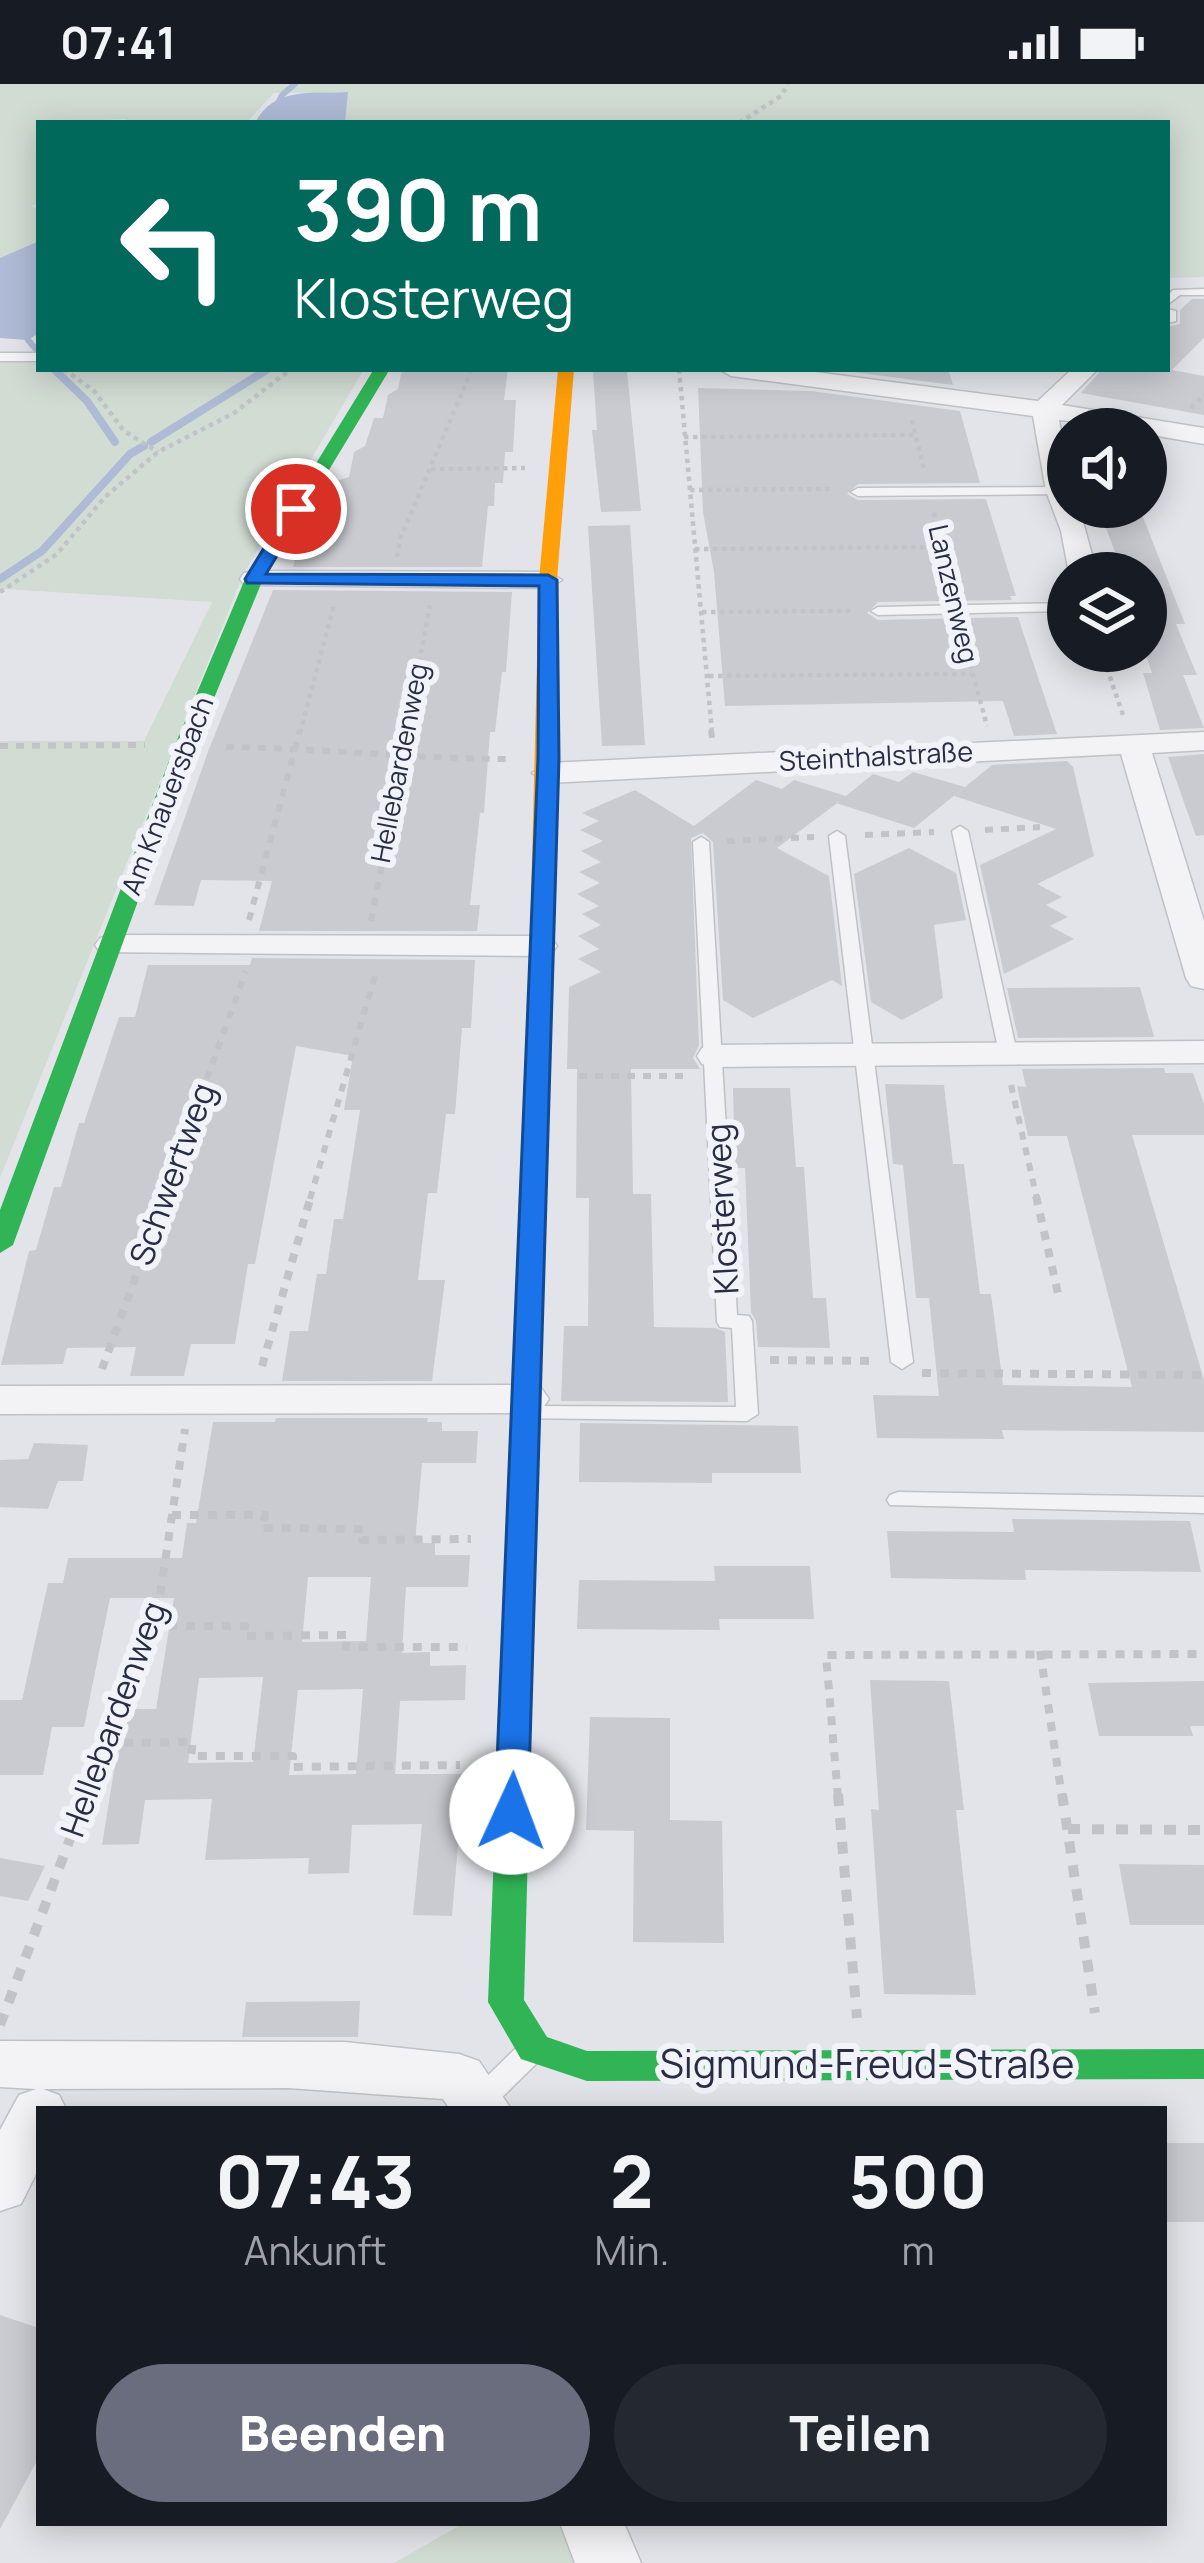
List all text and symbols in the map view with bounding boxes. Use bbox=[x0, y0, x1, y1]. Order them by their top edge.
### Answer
text: 07:41 bbox=[60, 11, 176, 73]
text: 390 m bbox=[294, 151, 543, 266]
icon: left bbox=[96, 168, 252, 324]
text: Klosterweg bbox=[294, 260, 574, 334]
map controls bbox=[1047, 408, 1167, 672]
button: sound bbox=[1047, 408, 1167, 528]
pin bbox=[245, 458, 347, 560]
icon: arrive bbox=[263, 476, 329, 542]
street label: Lanzenweg bbox=[921, 521, 988, 667]
button: layers bbox=[1047, 552, 1167, 672]
street label: Hellebardenweg bbox=[361, 660, 436, 866]
street label: Am Knauersbach bbox=[112, 691, 221, 900]
street label: Steinthalstraße bbox=[778, 732, 974, 779]
street label: Schwertweg bbox=[118, 1076, 225, 1271]
street label: Klosterweg bbox=[695, 1122, 748, 1296]
street label: Hellebardenweg bbox=[49, 1595, 176, 1843]
position arrow bbox=[449, 1749, 575, 1875]
street label: Sigmund-Freud-Straße bbox=[660, 2036, 1074, 2090]
text: 07:43 bbox=[215, 2131, 415, 2230]
text: 2 bbox=[610, 2131, 654, 2230]
text: 500 bbox=[848, 2131, 988, 2230]
text: Ankunft bbox=[244, 2223, 387, 2277]
text: Min. bbox=[594, 2223, 669, 2277]
text: m bbox=[902, 2223, 935, 2277]
button: Beenden bbox=[96, 2364, 590, 2502]
button: Teilen bbox=[614, 2364, 1107, 2502]

